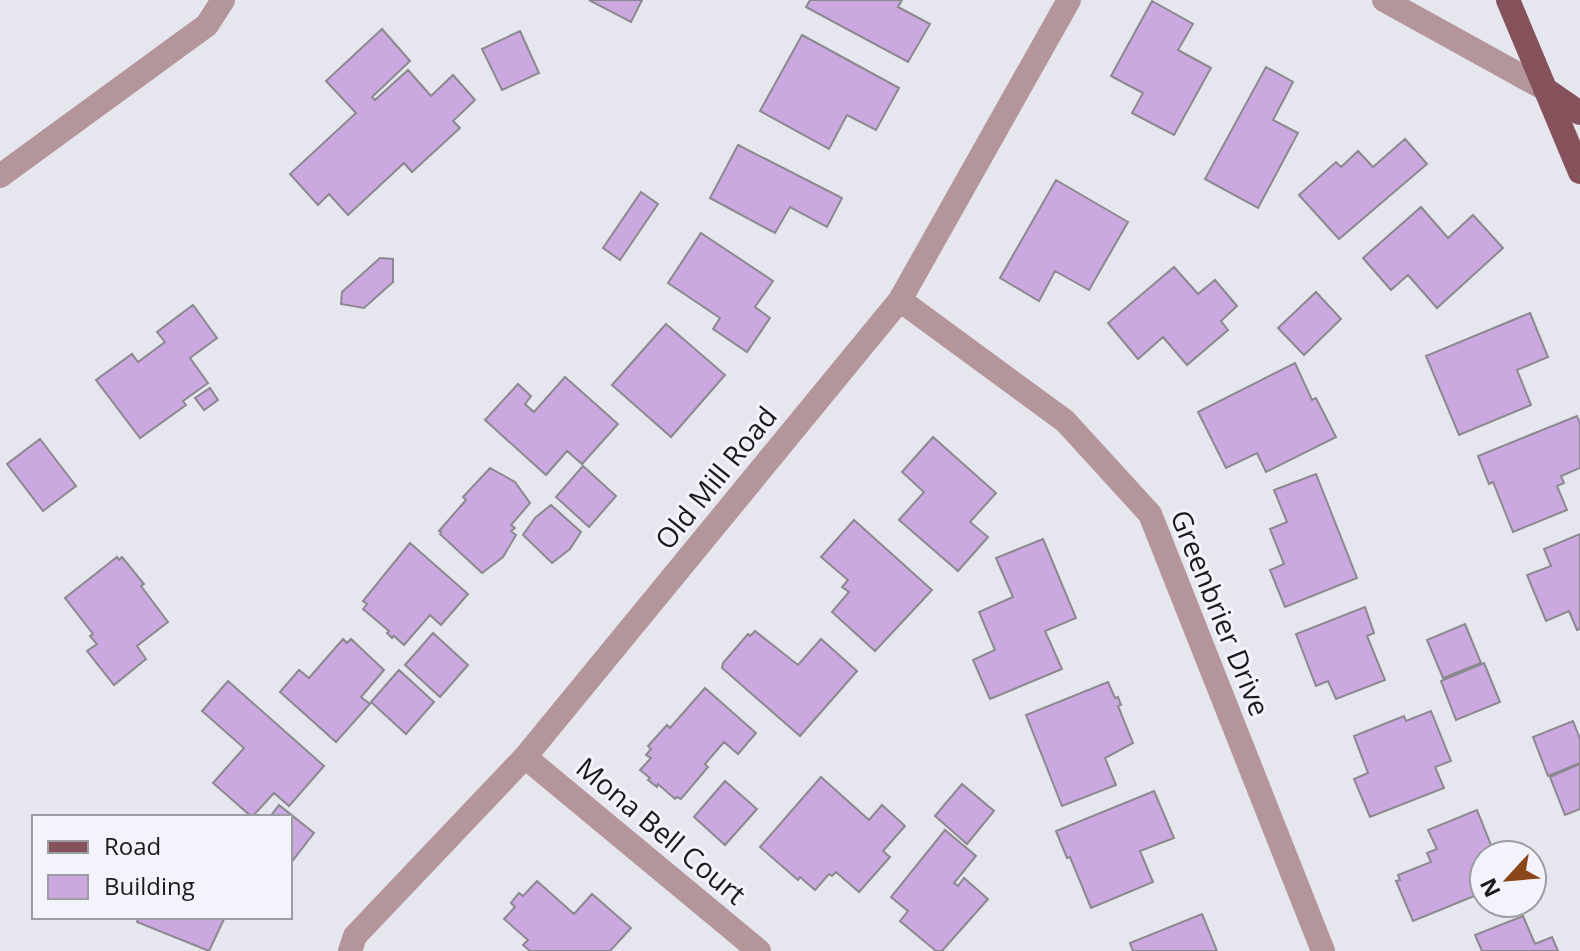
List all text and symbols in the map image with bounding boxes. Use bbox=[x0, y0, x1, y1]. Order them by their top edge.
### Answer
street label: Old Mill Road bbox=[646, 398, 785, 557]
street label: Greenbrier Drive bbox=[1162, 504, 1280, 721]
street label: Mona Bell Court bbox=[569, 748, 754, 912]
legend bbox=[32, 815, 292, 919]
text: Road bbox=[104, 829, 161, 862]
north arrow bbox=[1468, 839, 1548, 919]
text: Building bbox=[104, 869, 195, 902]
text: N bbox=[1472, 874, 1507, 903]

